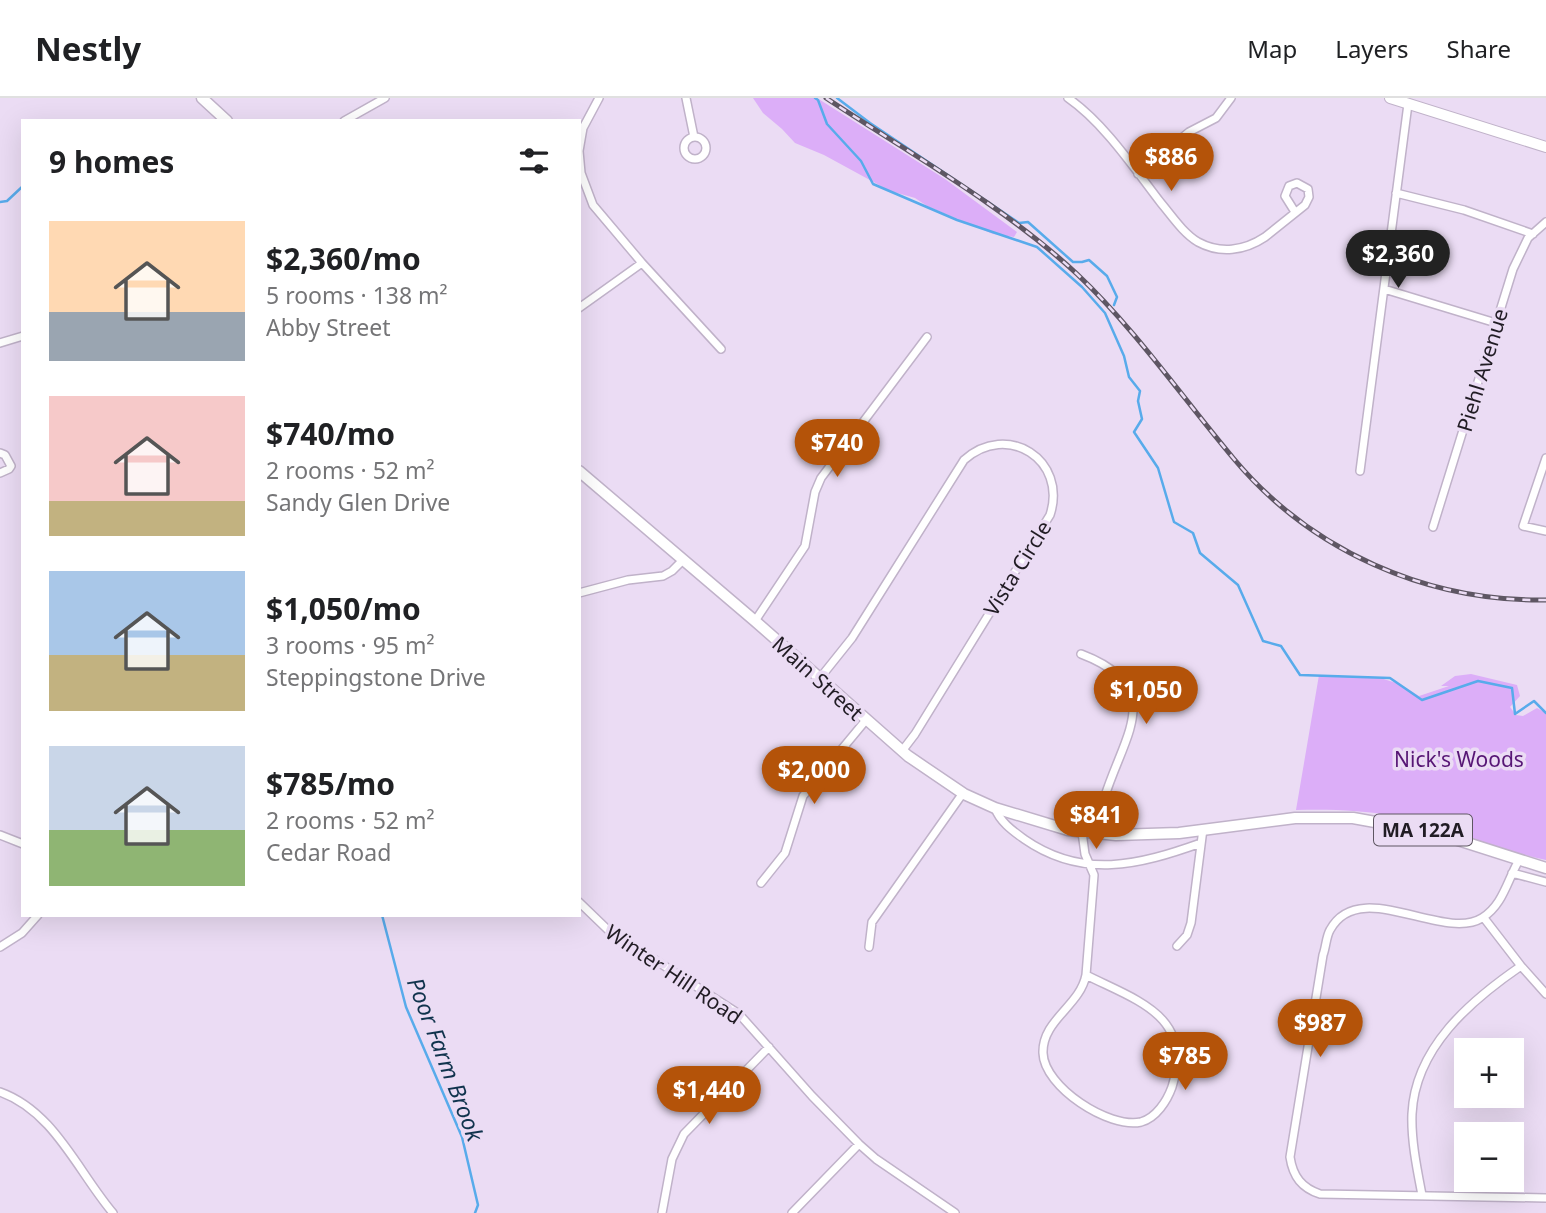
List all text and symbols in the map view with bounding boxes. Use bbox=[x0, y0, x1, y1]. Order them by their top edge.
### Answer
text: Nestly bbox=[35, 26, 141, 71]
text: Map bbox=[1247, 32, 1297, 65]
text: Layers bbox=[1335, 32, 1409, 65]
text: Share bbox=[1447, 32, 1511, 65]
pin: $886 bbox=[1130, 134, 1212, 193]
text: $886 bbox=[1145, 140, 1197, 172]
text: 9 homes bbox=[49, 141, 174, 182]
icon: filters bbox=[515, 142, 553, 180]
pin: $2,360 bbox=[1341, 230, 1455, 290]
text: $2,360 bbox=[1362, 237, 1434, 269]
text: $2,360/mo bbox=[266, 238, 421, 279]
icon: home bbox=[105, 249, 189, 333]
text: 5 rooms · 138 m² bbox=[266, 279, 448, 311]
street label: Piehl Avenue bbox=[1450, 305, 1514, 435]
text: Abby Street bbox=[266, 311, 390, 343]
text: $740/mo bbox=[266, 413, 395, 454]
pin: $740 bbox=[796, 420, 878, 479]
icon: home bbox=[105, 424, 189, 508]
text: $740 bbox=[811, 426, 863, 458]
text: 2 rooms · 52 m² bbox=[266, 454, 435, 486]
text: Sandy Glen Drive bbox=[266, 486, 450, 518]
street label: Vista Circle bbox=[977, 515, 1057, 621]
text: $1,050/mo bbox=[266, 588, 421, 629]
icon: home bbox=[105, 599, 189, 683]
text: 3 rooms · 95 m² bbox=[266, 629, 435, 661]
street label: Main Street bbox=[767, 630, 870, 727]
text: Steppingstone Drive bbox=[266, 661, 486, 693]
pin: $1,050 bbox=[1089, 666, 1203, 726]
text: $1,050 bbox=[1110, 673, 1182, 705]
park label: Nick's Woods bbox=[1394, 745, 1524, 773]
pin: $2,000 bbox=[757, 746, 871, 806]
text: $2,000 bbox=[778, 753, 850, 785]
text: $785/mo bbox=[266, 763, 395, 804]
icon: home bbox=[105, 774, 189, 858]
pin: $841 bbox=[1055, 792, 1137, 851]
text: $841 bbox=[1070, 798, 1122, 830]
text: 2 rooms · 52 m² bbox=[266, 804, 435, 836]
road number: MA 122A bbox=[1374, 814, 1472, 846]
text: Cedar Road bbox=[266, 836, 391, 868]
street label: Winter Hill Road bbox=[600, 918, 748, 1030]
water label: Poor Farm Brook bbox=[400, 972, 493, 1147]
pin: $987 bbox=[1279, 1000, 1361, 1059]
text: $987 bbox=[1294, 1006, 1346, 1038]
pin: $785 bbox=[1144, 1032, 1226, 1092]
map controls bbox=[1454, 1038, 1524, 1192]
button: + bbox=[1454, 1038, 1524, 1108]
text: $785 bbox=[1159, 1039, 1211, 1071]
pin: $1,440 bbox=[652, 1066, 766, 1126]
text: $1,440 bbox=[673, 1073, 745, 1105]
button: − bbox=[1454, 1122, 1524, 1192]

